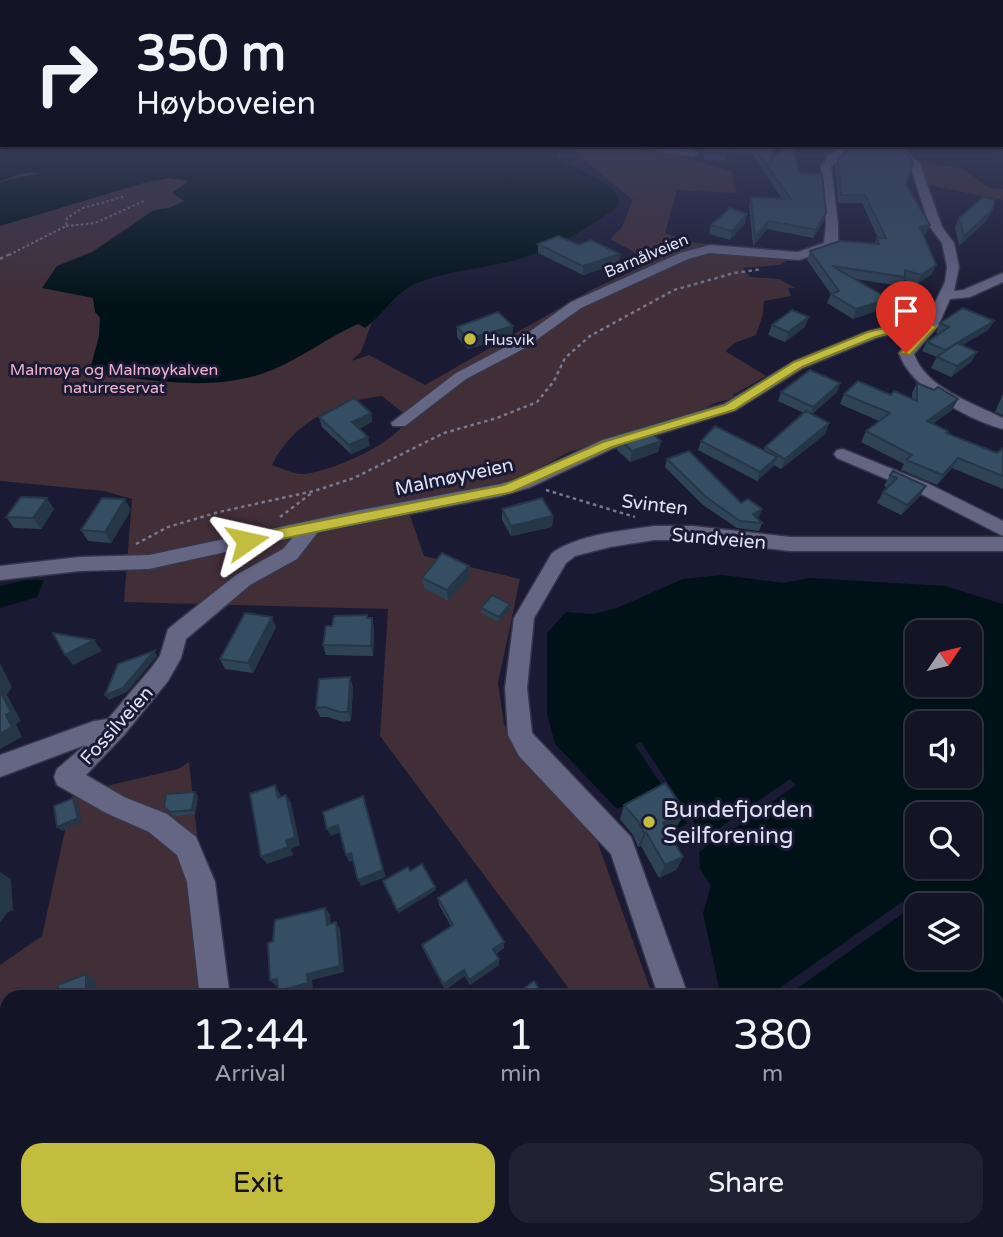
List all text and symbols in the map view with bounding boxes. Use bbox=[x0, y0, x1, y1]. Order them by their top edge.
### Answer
text: 350 m bbox=[136, 25, 286, 84]
icon: right bbox=[21, 28, 112, 119]
text: Høyboveien bbox=[136, 85, 316, 123]
street label: Barnålveien bbox=[601, 229, 691, 283]
pin bbox=[876, 281, 936, 353]
icon: arrive bbox=[887, 292, 925, 330]
place label: Husvik bbox=[484, 330, 535, 350]
marker: Husvik bbox=[462, 331, 478, 347]
park label: Malmøya og Malmøykalven naturreservat bbox=[10, 360, 218, 398]
street label: Malmøyveien bbox=[393, 454, 515, 500]
street label: Svinten bbox=[620, 490, 689, 520]
position arrow bbox=[210, 504, 284, 578]
street label: Sundveien bbox=[671, 524, 767, 554]
north arrow bbox=[905, 620, 982, 696]
map controls bbox=[905, 620, 982, 970]
street label: Fossilveien bbox=[76, 682, 158, 769]
button: sound bbox=[905, 711, 982, 788]
place label: Bundefjorden Seilforening bbox=[663, 796, 813, 850]
button: search bbox=[905, 802, 982, 879]
marker: Bundefjorden Seilforening bbox=[641, 814, 657, 830]
button: layers bbox=[905, 893, 982, 970]
text: 12:44 bbox=[192, 1010, 308, 1061]
text: 1 bbox=[507, 1010, 534, 1061]
text: 380 bbox=[733, 1010, 812, 1061]
text: Arrival bbox=[215, 1060, 286, 1088]
text: min bbox=[500, 1060, 541, 1088]
text: m bbox=[762, 1060, 783, 1088]
button: Exit bbox=[21, 1143, 495, 1223]
button: Share bbox=[509, 1143, 983, 1223]

